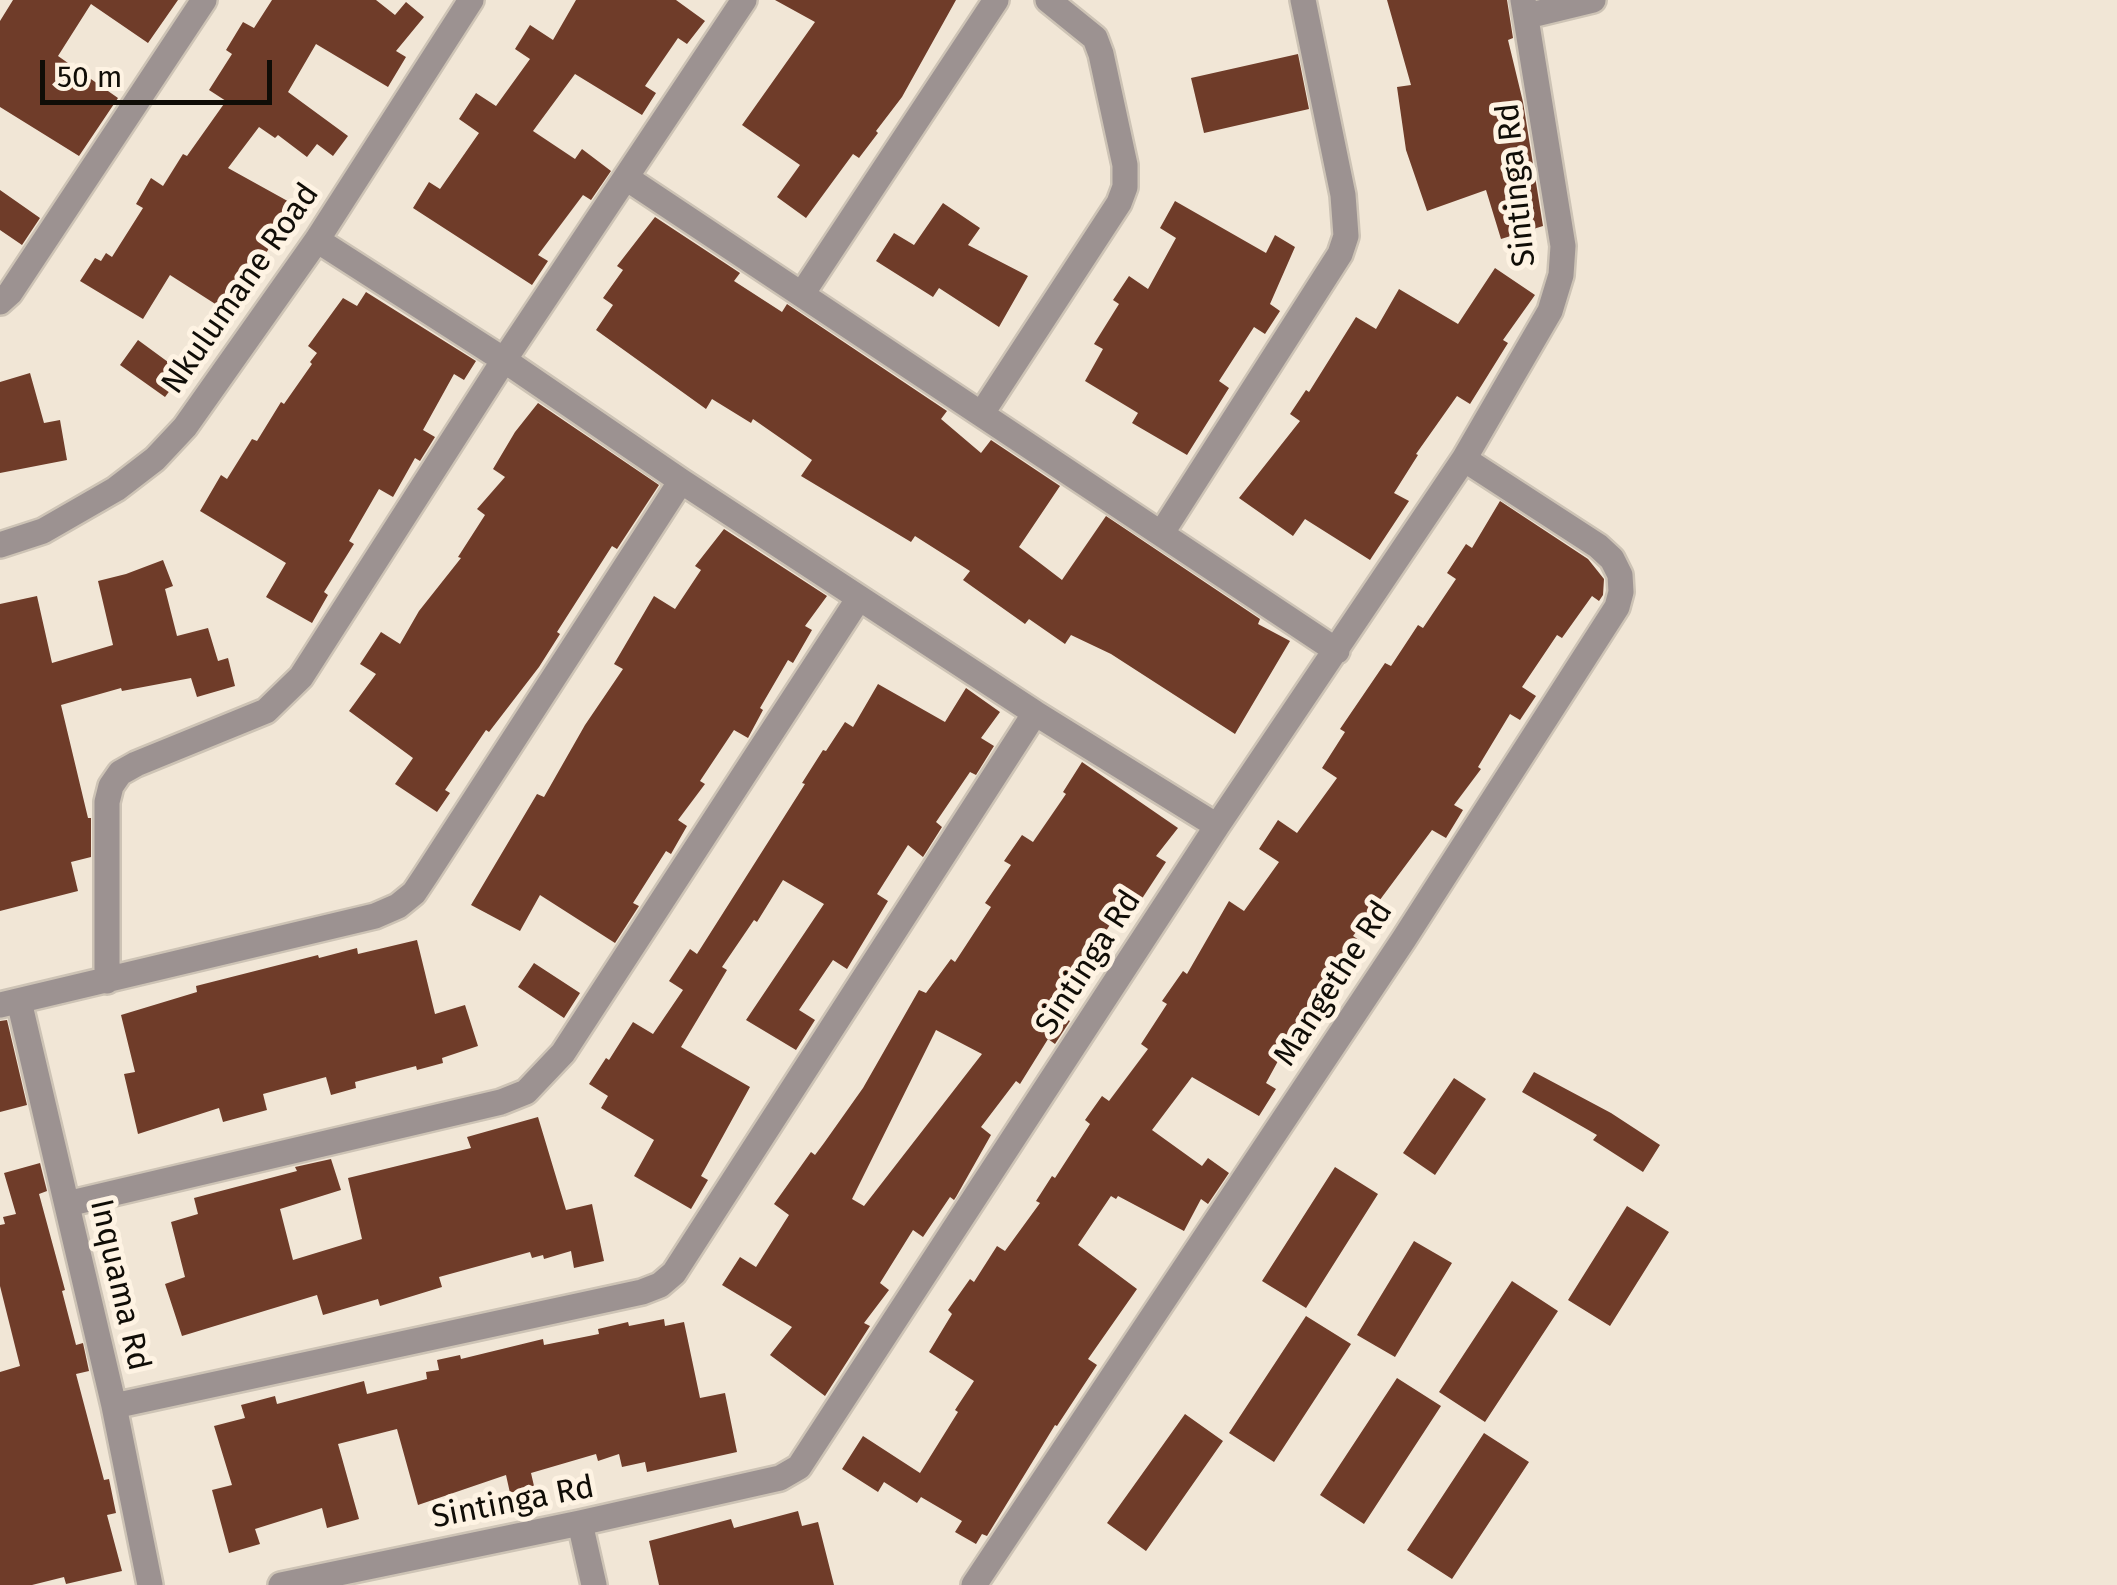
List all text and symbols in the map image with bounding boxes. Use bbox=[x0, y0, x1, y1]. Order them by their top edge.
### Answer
scale bar bbox=[45, 40, 278, 102]
text: 50 m bbox=[57, 59, 122, 95]
street label: Sintinga Rd bbox=[1489, 101, 1545, 269]
street label: Nkulumane Road bbox=[154, 176, 328, 402]
street label: Sintinga Rd bbox=[1028, 884, 1150, 1042]
street label: Mangethe Rd bbox=[1266, 894, 1402, 1074]
street label: Inquama Rd bbox=[81, 1196, 157, 1374]
street label: Sintinga Rd bbox=[429, 1468, 597, 1538]

